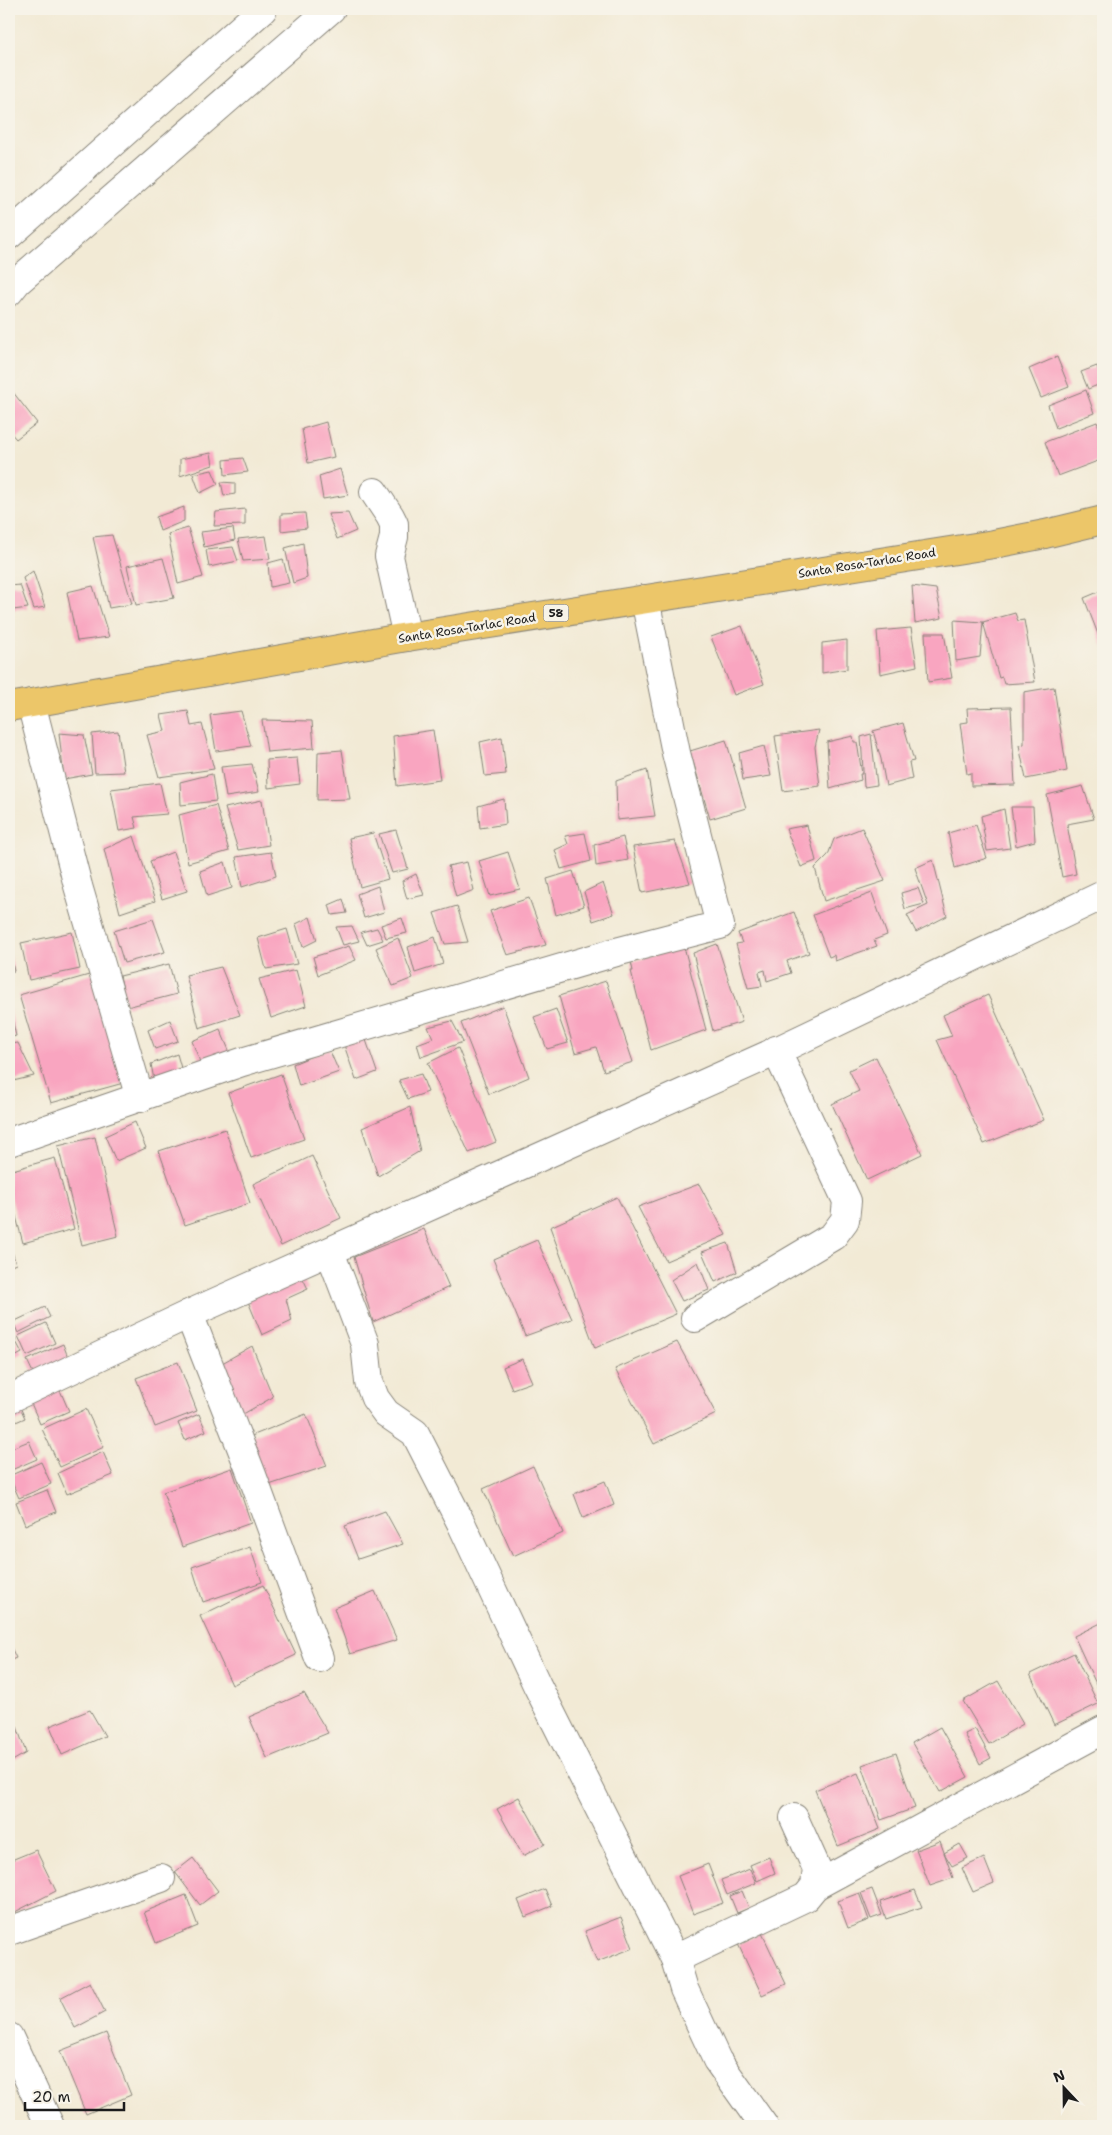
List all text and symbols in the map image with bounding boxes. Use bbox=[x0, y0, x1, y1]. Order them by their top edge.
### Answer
street label: Santa Rosa-Tarlac Road bbox=[797, 544, 937, 582]
road number: 58 bbox=[544, 604, 568, 622]
street label: Santa Rosa-Tarlac Road bbox=[397, 609, 537, 647]
north arrow bbox=[1040, 2062, 1090, 2112]
text: N bbox=[1051, 2066, 1068, 2086]
scale bar bbox=[25, 2080, 124, 2112]
text: 20 m bbox=[32, 2087, 71, 2107]

